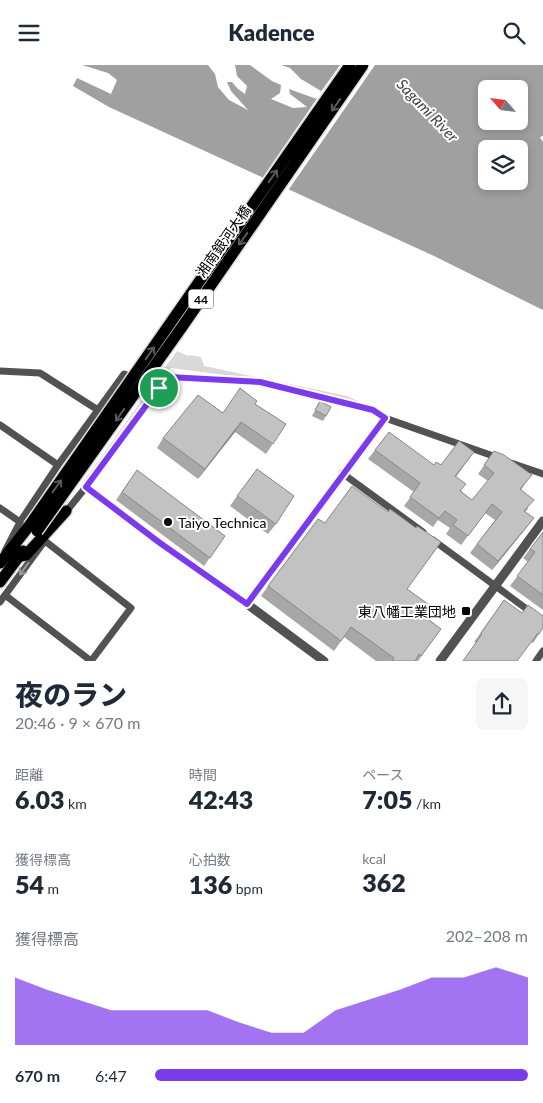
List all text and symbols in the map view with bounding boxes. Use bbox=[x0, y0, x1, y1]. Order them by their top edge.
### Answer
icon: menu bbox=[15, 19, 43, 47]
text: Kadence bbox=[228, 19, 315, 46]
icon: search bbox=[500, 19, 528, 47]
water label: Sagami River bbox=[394, 75, 463, 146]
north arrow bbox=[478, 80, 528, 130]
map controls bbox=[478, 80, 528, 190]
one-way arrow bbox=[331, 98, 341, 112]
button: layers bbox=[478, 140, 528, 190]
one-way arrow bbox=[268, 170, 278, 184]
street label: 湘南銀河大橋 bbox=[192, 202, 254, 280]
one-way arrow bbox=[238, 232, 248, 246]
road number: 44 bbox=[188, 289, 214, 308]
one-way arrow bbox=[145, 346, 155, 360]
pin bbox=[138, 367, 180, 409]
icon: arrive bbox=[145, 374, 173, 402]
one-way arrow bbox=[115, 408, 125, 422]
one-way arrow bbox=[52, 479, 62, 493]
place label: Taiyo Technica bbox=[178, 514, 266, 531]
marker: Taiyo Technica bbox=[162, 516, 174, 528]
one-way arrow bbox=[19, 562, 29, 576]
place label: 東八幡工業団地 bbox=[358, 603, 456, 620]
marker: 東八幡工業団地 bbox=[460, 605, 472, 617]
text: 夜のラン bbox=[15, 677, 127, 711]
button: share bbox=[476, 678, 528, 730]
text: 20:46 · 9 × 670 m bbox=[15, 713, 140, 732]
text: 距離 bbox=[15, 766, 43, 783]
text: 時間 bbox=[189, 766, 217, 783]
text: ペース bbox=[362, 766, 404, 783]
text: 6.03 bbox=[15, 784, 64, 814]
text: 42:43 bbox=[189, 784, 253, 814]
text: 7:05 bbox=[362, 784, 412, 814]
text: km bbox=[64, 795, 87, 812]
text: /km bbox=[412, 795, 441, 812]
text: kcal bbox=[362, 850, 386, 867]
text: 獲得標高 bbox=[15, 851, 71, 868]
text: 心拍数 bbox=[189, 851, 231, 868]
text: 362 bbox=[362, 867, 406, 897]
text: 54 bbox=[15, 869, 44, 899]
text: 136 bbox=[189, 869, 232, 899]
text: m bbox=[44, 880, 59, 897]
text: bpm bbox=[232, 880, 263, 897]
text: 202–208 m bbox=[446, 926, 528, 945]
text: 獲得標高 bbox=[15, 929, 79, 948]
text: 670 m bbox=[15, 1066, 60, 1085]
text: 6:47 bbox=[95, 1066, 127, 1085]

